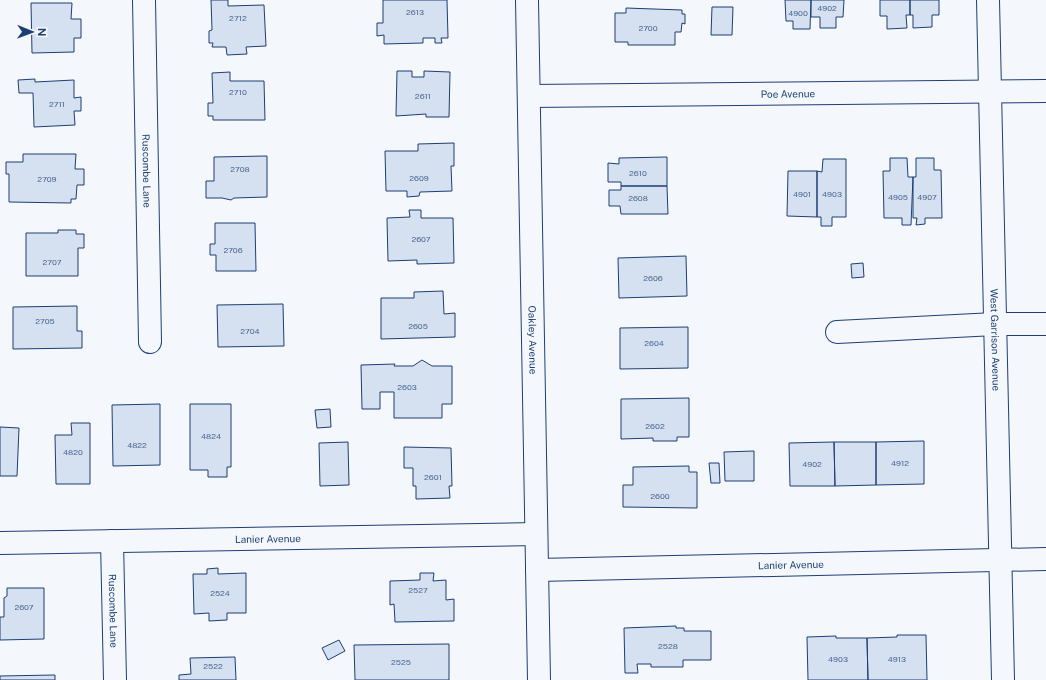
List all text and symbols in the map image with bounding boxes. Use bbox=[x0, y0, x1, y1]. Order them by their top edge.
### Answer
house number: 4902 bbox=[817, 3, 837, 13]
house number: 2613 bbox=[406, 7, 424, 17]
house number: 4900 bbox=[788, 8, 808, 18]
north arrow bbox=[12, 12, 52, 52]
house number: 2712 bbox=[229, 13, 247, 23]
house number: 2700 bbox=[638, 23, 658, 33]
text: N bbox=[36, 28, 48, 37]
house number: 2710 bbox=[229, 87, 247, 97]
street label: Poe Avenue bbox=[761, 87, 816, 100]
house number: 2611 bbox=[415, 91, 431, 101]
house number: 2711 bbox=[49, 99, 65, 109]
street label: Ruscombe Lane bbox=[140, 134, 154, 208]
house number: 2708 bbox=[230, 164, 250, 174]
house number: 2610 bbox=[629, 168, 647, 178]
house number: 2609 bbox=[409, 173, 429, 183]
house number: 2709 bbox=[37, 174, 57, 184]
house number: 4901 bbox=[793, 189, 811, 199]
house number: 4903 bbox=[822, 189, 842, 199]
house number: 4905 bbox=[888, 192, 908, 202]
house number: 4907 bbox=[917, 192, 937, 202]
house number: 2608 bbox=[628, 193, 648, 203]
house number: 2607 bbox=[411, 234, 431, 244]
house number: 2706 bbox=[223, 245, 243, 255]
house number: 2707 bbox=[43, 257, 62, 267]
house number: 2606 bbox=[643, 273, 663, 283]
street label: West Garrison Avenue bbox=[988, 289, 1003, 392]
street label: Oakley Avenue bbox=[526, 305, 540, 375]
house number: 2705 bbox=[35, 316, 55, 326]
house number: 2605 bbox=[408, 321, 428, 331]
house number: 2704 bbox=[240, 326, 260, 336]
house number: 2604 bbox=[644, 338, 664, 348]
house number: 2603 bbox=[397, 382, 417, 392]
house number: 2602 bbox=[645, 421, 665, 431]
house number: 4824 bbox=[201, 431, 221, 441]
house number: 4822 bbox=[127, 440, 147, 450]
house number: 4820 bbox=[63, 447, 83, 457]
house number: 4912 bbox=[891, 458, 909, 468]
house number: 4902 bbox=[802, 459, 822, 469]
house number: 2601 bbox=[424, 472, 442, 482]
house number: 2600 bbox=[650, 491, 670, 501]
street label: Lanier Avenue bbox=[235, 532, 301, 545]
street label: Lanier Avenue bbox=[758, 558, 824, 571]
street label: Ruscombe Lane bbox=[107, 574, 120, 648]
house number: 2527 bbox=[408, 585, 428, 595]
house number: 2524 bbox=[210, 588, 230, 598]
house number: 2607 bbox=[14, 602, 34, 612]
house number: 2528 bbox=[658, 641, 678, 651]
house number: 4903 bbox=[828, 654, 848, 664]
house number: 4913 bbox=[888, 654, 906, 664]
house number: 2525 bbox=[391, 657, 411, 667]
house number: 2522 bbox=[203, 661, 223, 671]

